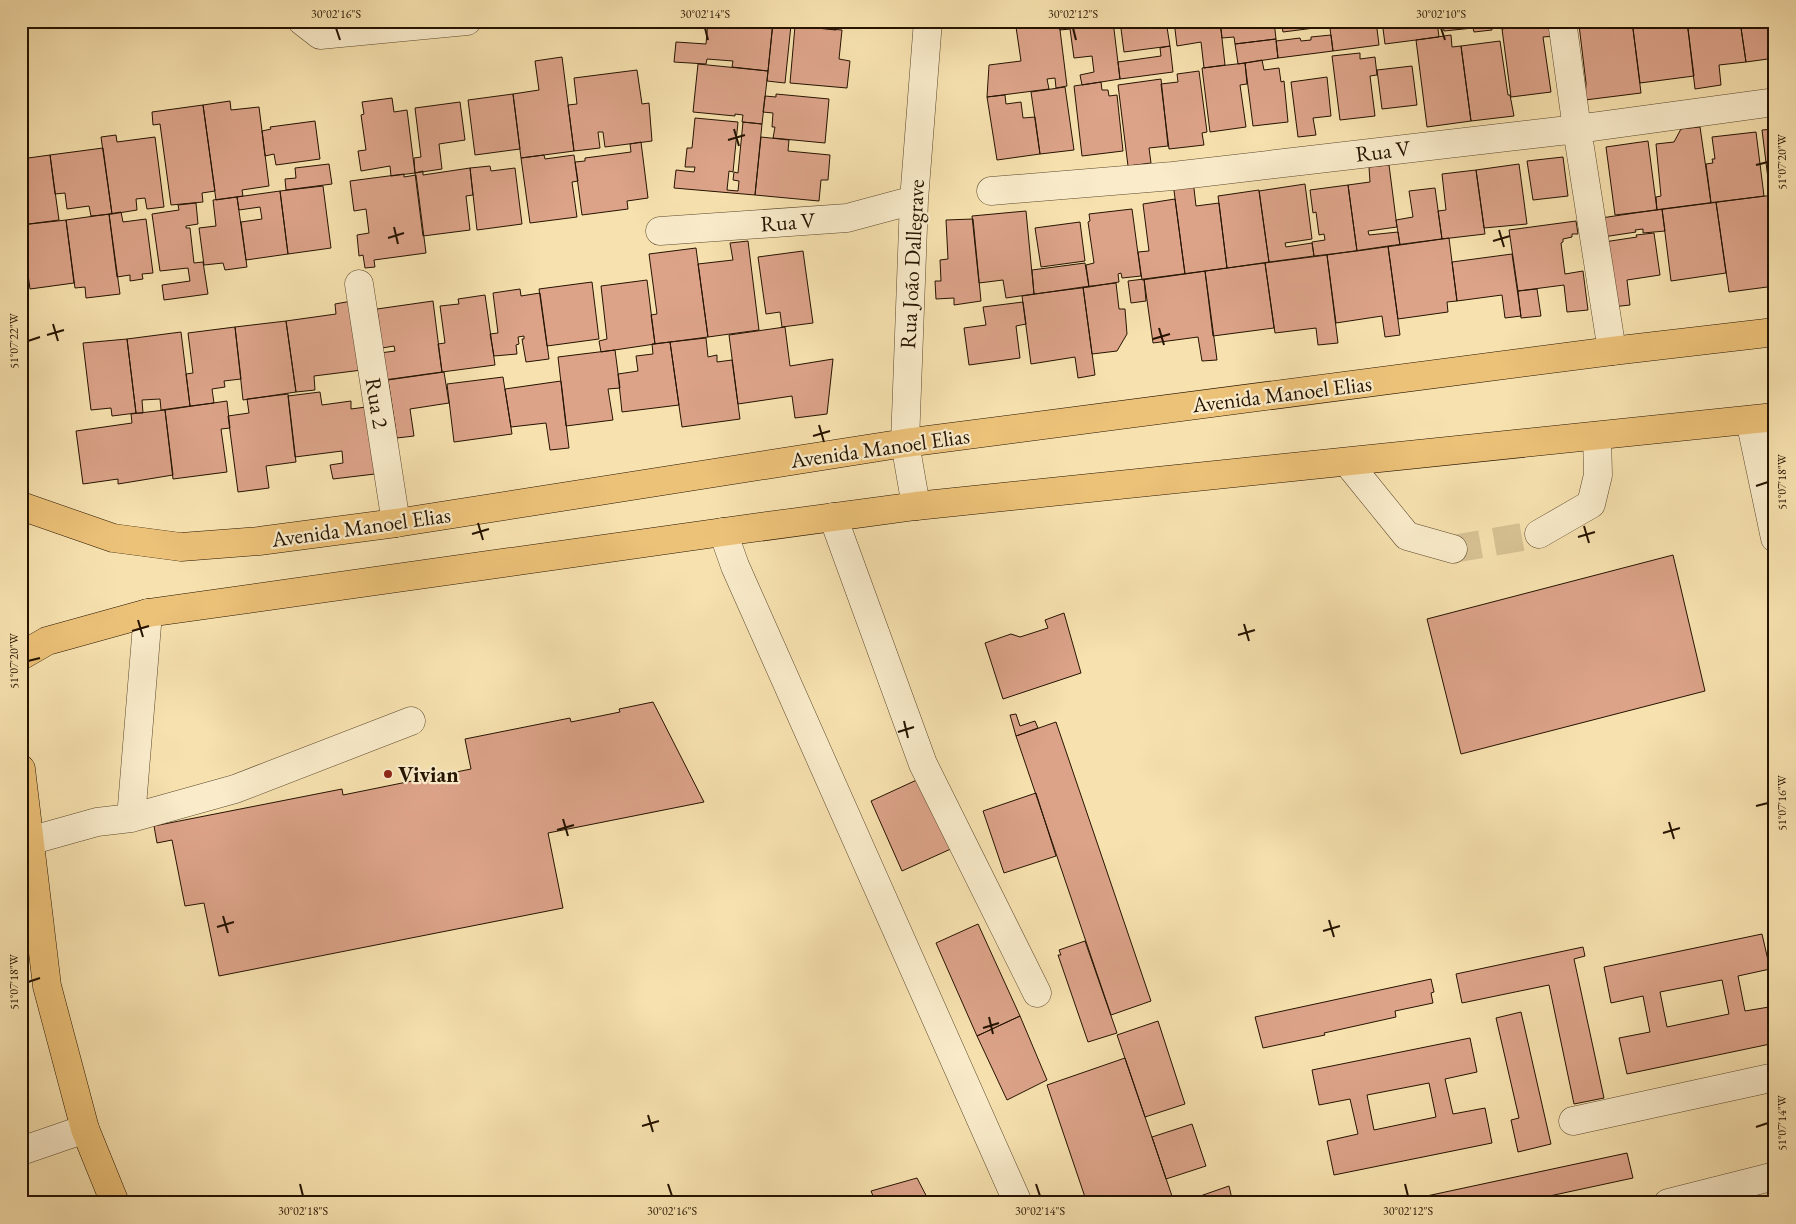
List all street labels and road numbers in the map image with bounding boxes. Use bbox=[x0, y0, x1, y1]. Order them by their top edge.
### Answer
street label: Rua V bbox=[1354, 133, 1412, 169]
street label: Rua João Dallegrave bbox=[893, 178, 931, 350]
street label: Rua V bbox=[759, 206, 817, 238]
street label: Avenida Manoel Elias bbox=[1190, 369, 1373, 420]
street label: Rua 2 bbox=[359, 376, 395, 431]
street label: Avenida Manoel Elias bbox=[788, 421, 971, 475]
street label: Avenida Manoel Elias bbox=[269, 500, 452, 554]

